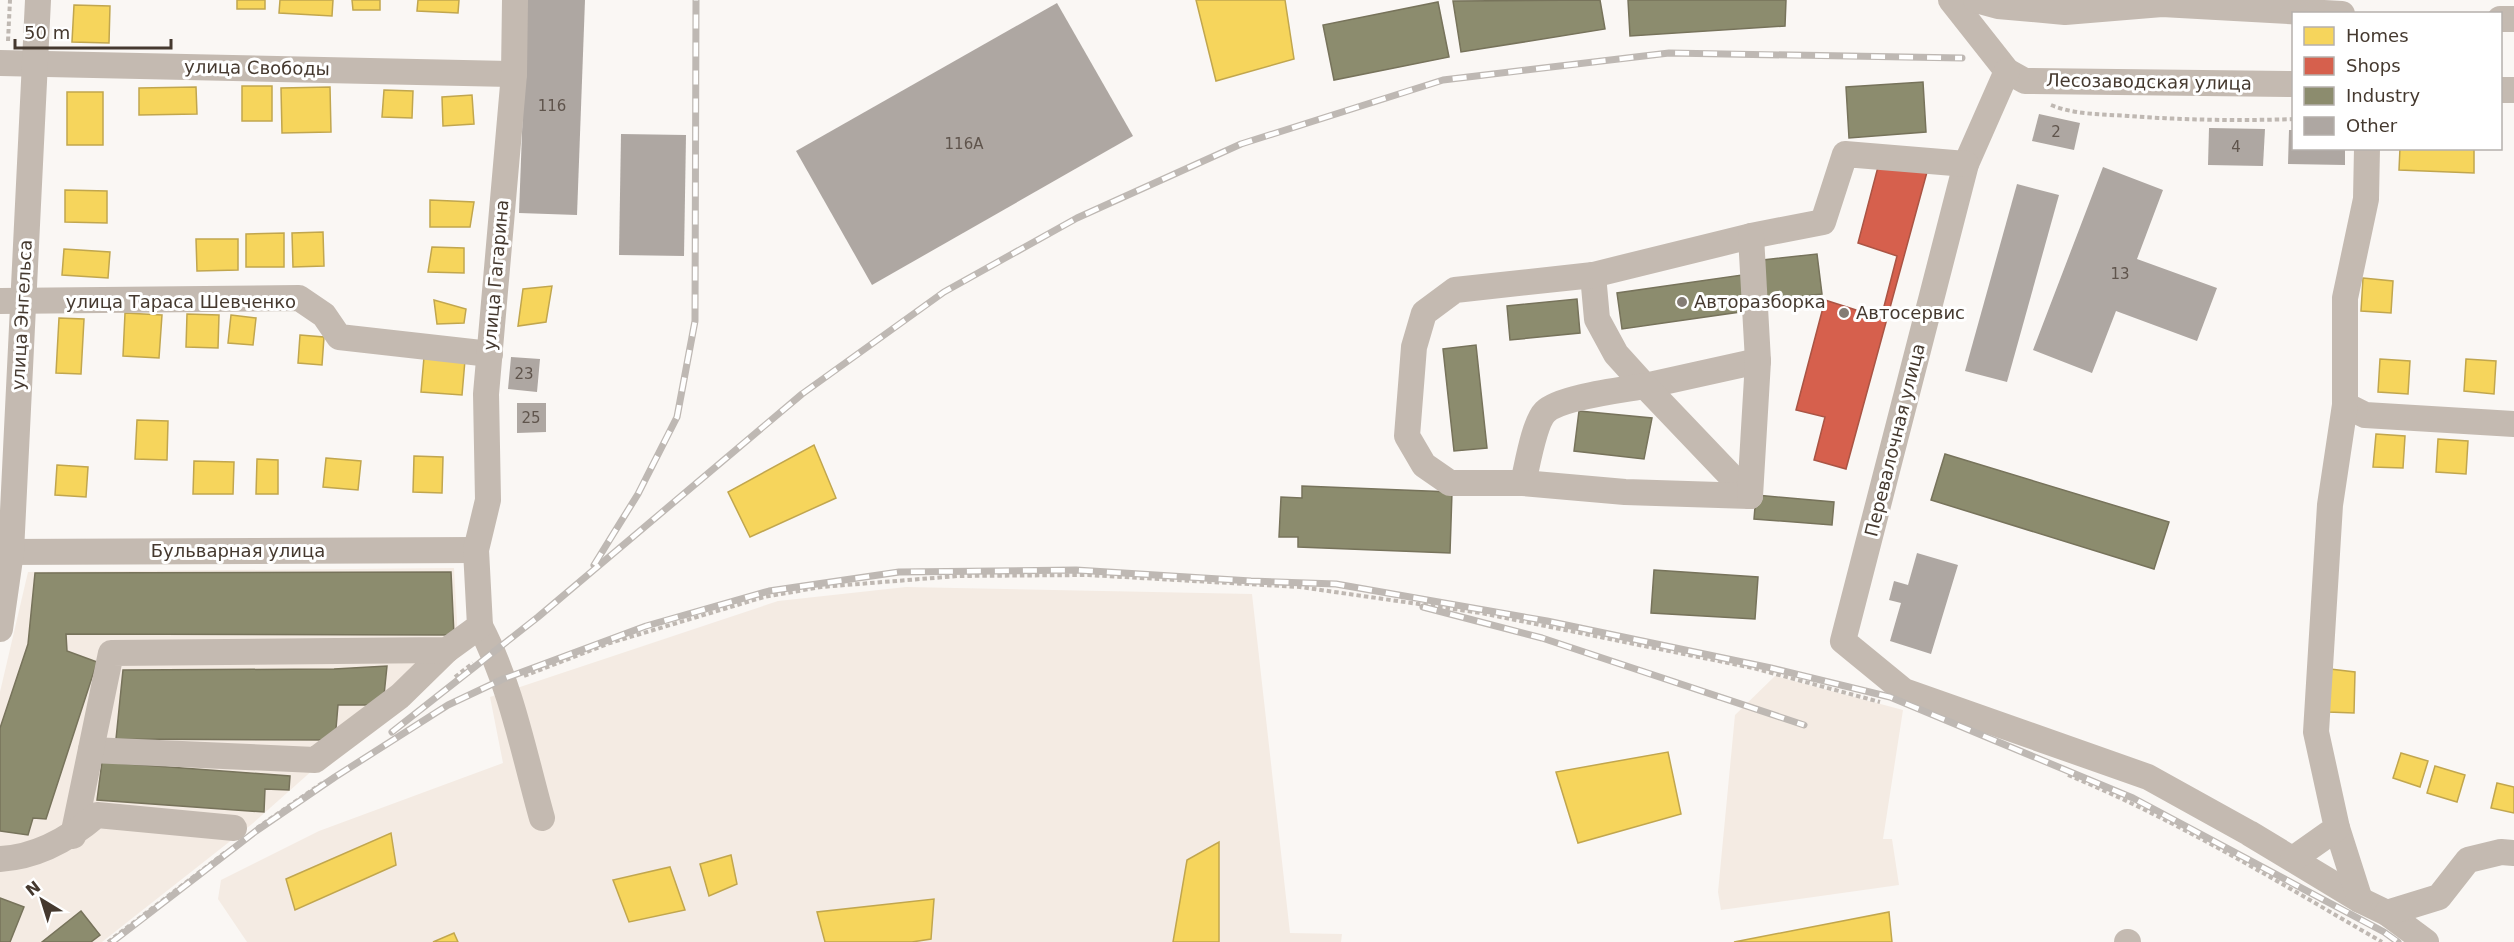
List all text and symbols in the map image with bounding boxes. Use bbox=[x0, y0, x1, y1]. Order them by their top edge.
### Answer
scale bar bbox=[15, 12, 171, 50]
legend bbox=[2292, 12, 2502, 150]
text: 50 m bbox=[24, 22, 70, 43]
text: Homes bbox=[2346, 25, 2409, 46]
text: Shops bbox=[2346, 55, 2401, 76]
street label: улица Свободы bbox=[184, 56, 330, 79]
street label: Лесозаводская улица bbox=[2046, 69, 2252, 94]
text: Industry bbox=[2346, 85, 2420, 106]
house number: 116 bbox=[538, 97, 566, 115]
text: Other bbox=[2346, 115, 2398, 136]
house number: 2 bbox=[2051, 123, 2061, 141]
house number: 116А bbox=[945, 135, 984, 153]
house number: 4 bbox=[2231, 138, 2241, 156]
street label: улица Гагарина bbox=[478, 199, 513, 351]
street label: улица Энгельса bbox=[7, 239, 36, 391]
house number: 13 bbox=[2110, 265, 2130, 283]
street label: улица Тараса Шевченко bbox=[66, 291, 296, 312]
place label: Авторазборка bbox=[1694, 291, 1826, 312]
marker: Авторазборка bbox=[1675, 295, 1689, 309]
place label: Автосервис bbox=[1856, 302, 1965, 323]
marker: Автосервис bbox=[1837, 306, 1851, 320]
street label: Перевалочная улица bbox=[1860, 341, 1929, 539]
house number: 23 bbox=[514, 365, 534, 383]
house number: 25 bbox=[521, 409, 541, 427]
street label: Бульварная улица bbox=[151, 540, 325, 561]
north arrow bbox=[12, 870, 72, 930]
text: N bbox=[22, 877, 44, 900]

